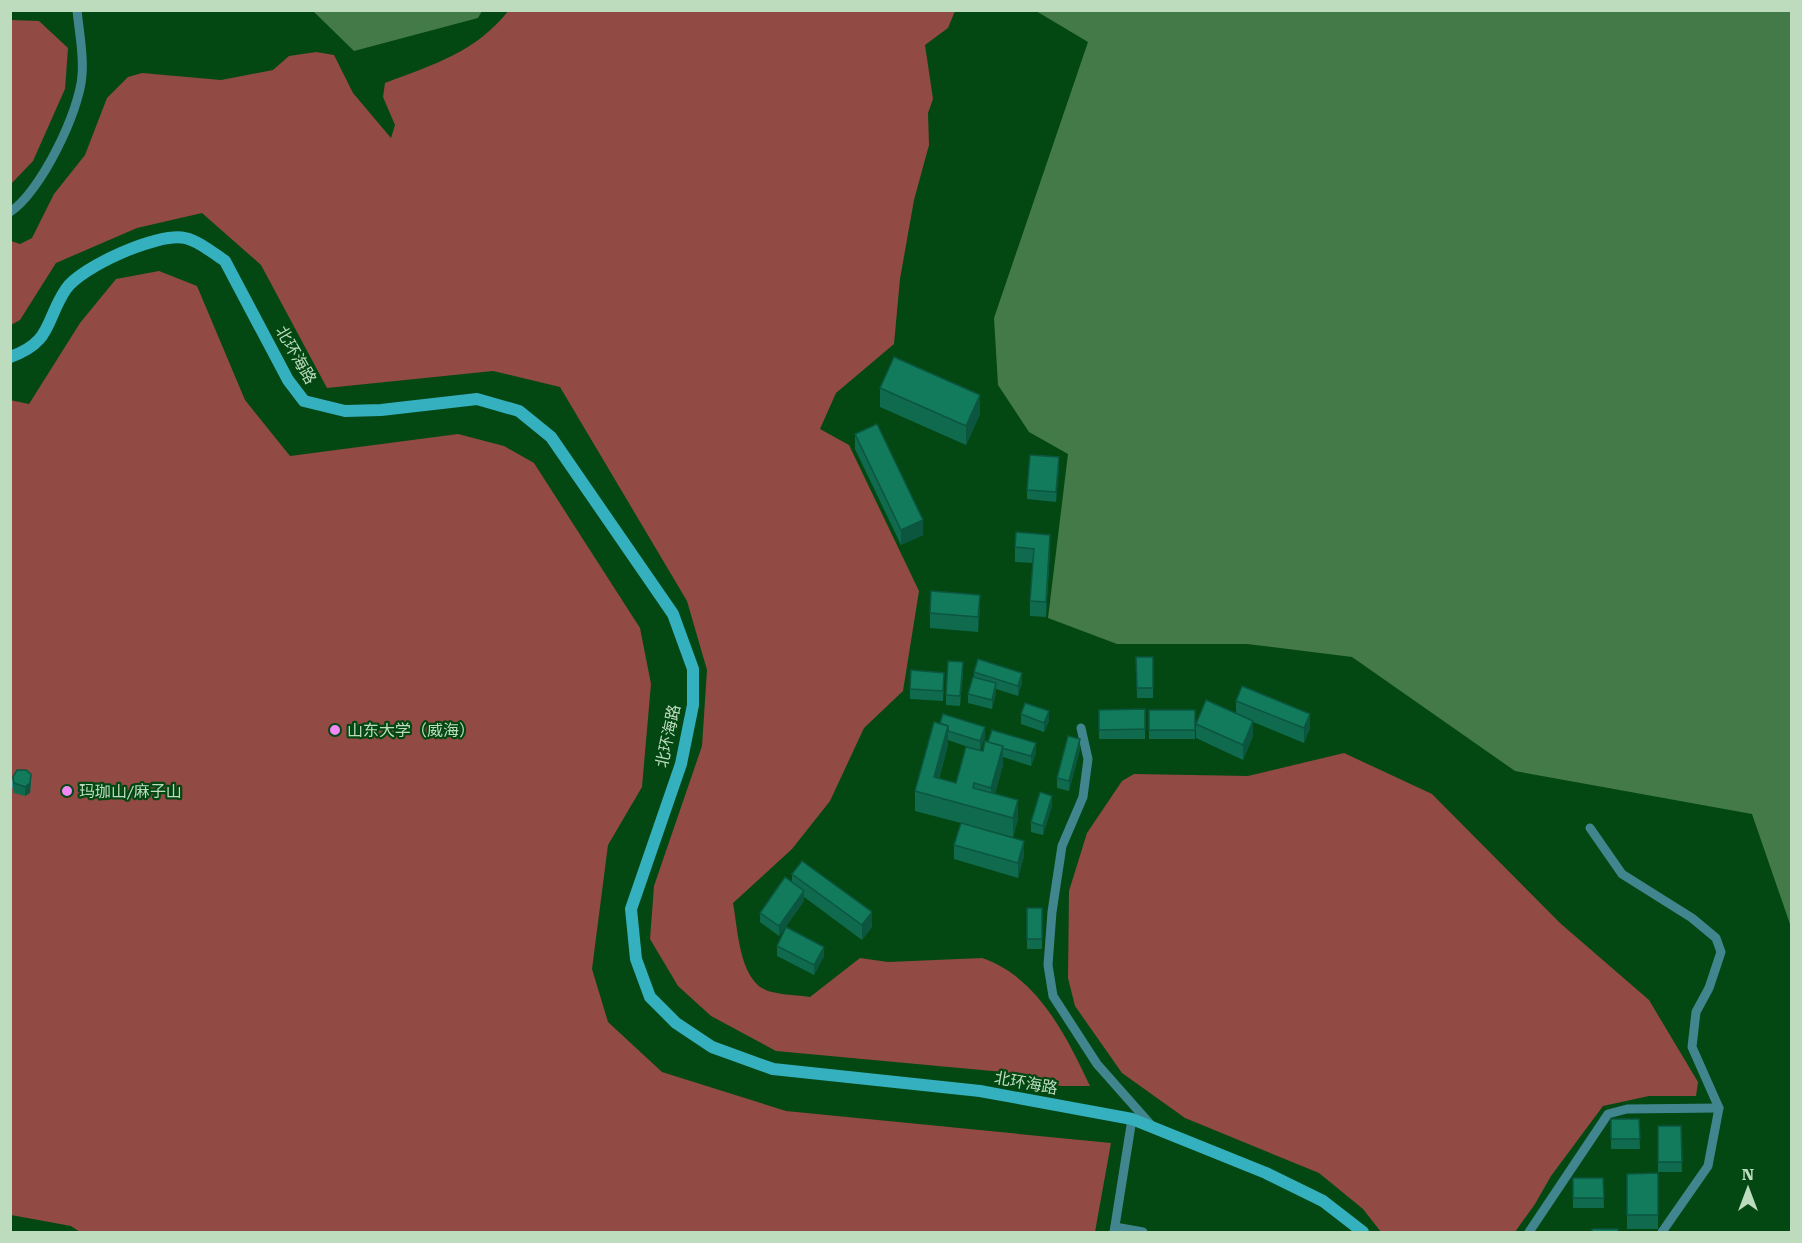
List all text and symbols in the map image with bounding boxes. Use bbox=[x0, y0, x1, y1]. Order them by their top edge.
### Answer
street label: 北环海路 bbox=[272, 323, 320, 387]
street label: 北环海路 bbox=[652, 703, 684, 769]
place label: 山东大学（威海） bbox=[347, 721, 475, 740]
marker: 山东大学（威海） bbox=[328, 723, 342, 737]
place label: 玛珈山/麻子山 bbox=[79, 782, 182, 801]
marker: 玛珈山/麻子山 bbox=[60, 784, 74, 798]
street label: 北环海路 bbox=[993, 1068, 1059, 1098]
north arrow bbox=[1718, 1159, 1778, 1219]
text: N bbox=[1742, 1165, 1754, 1184]

